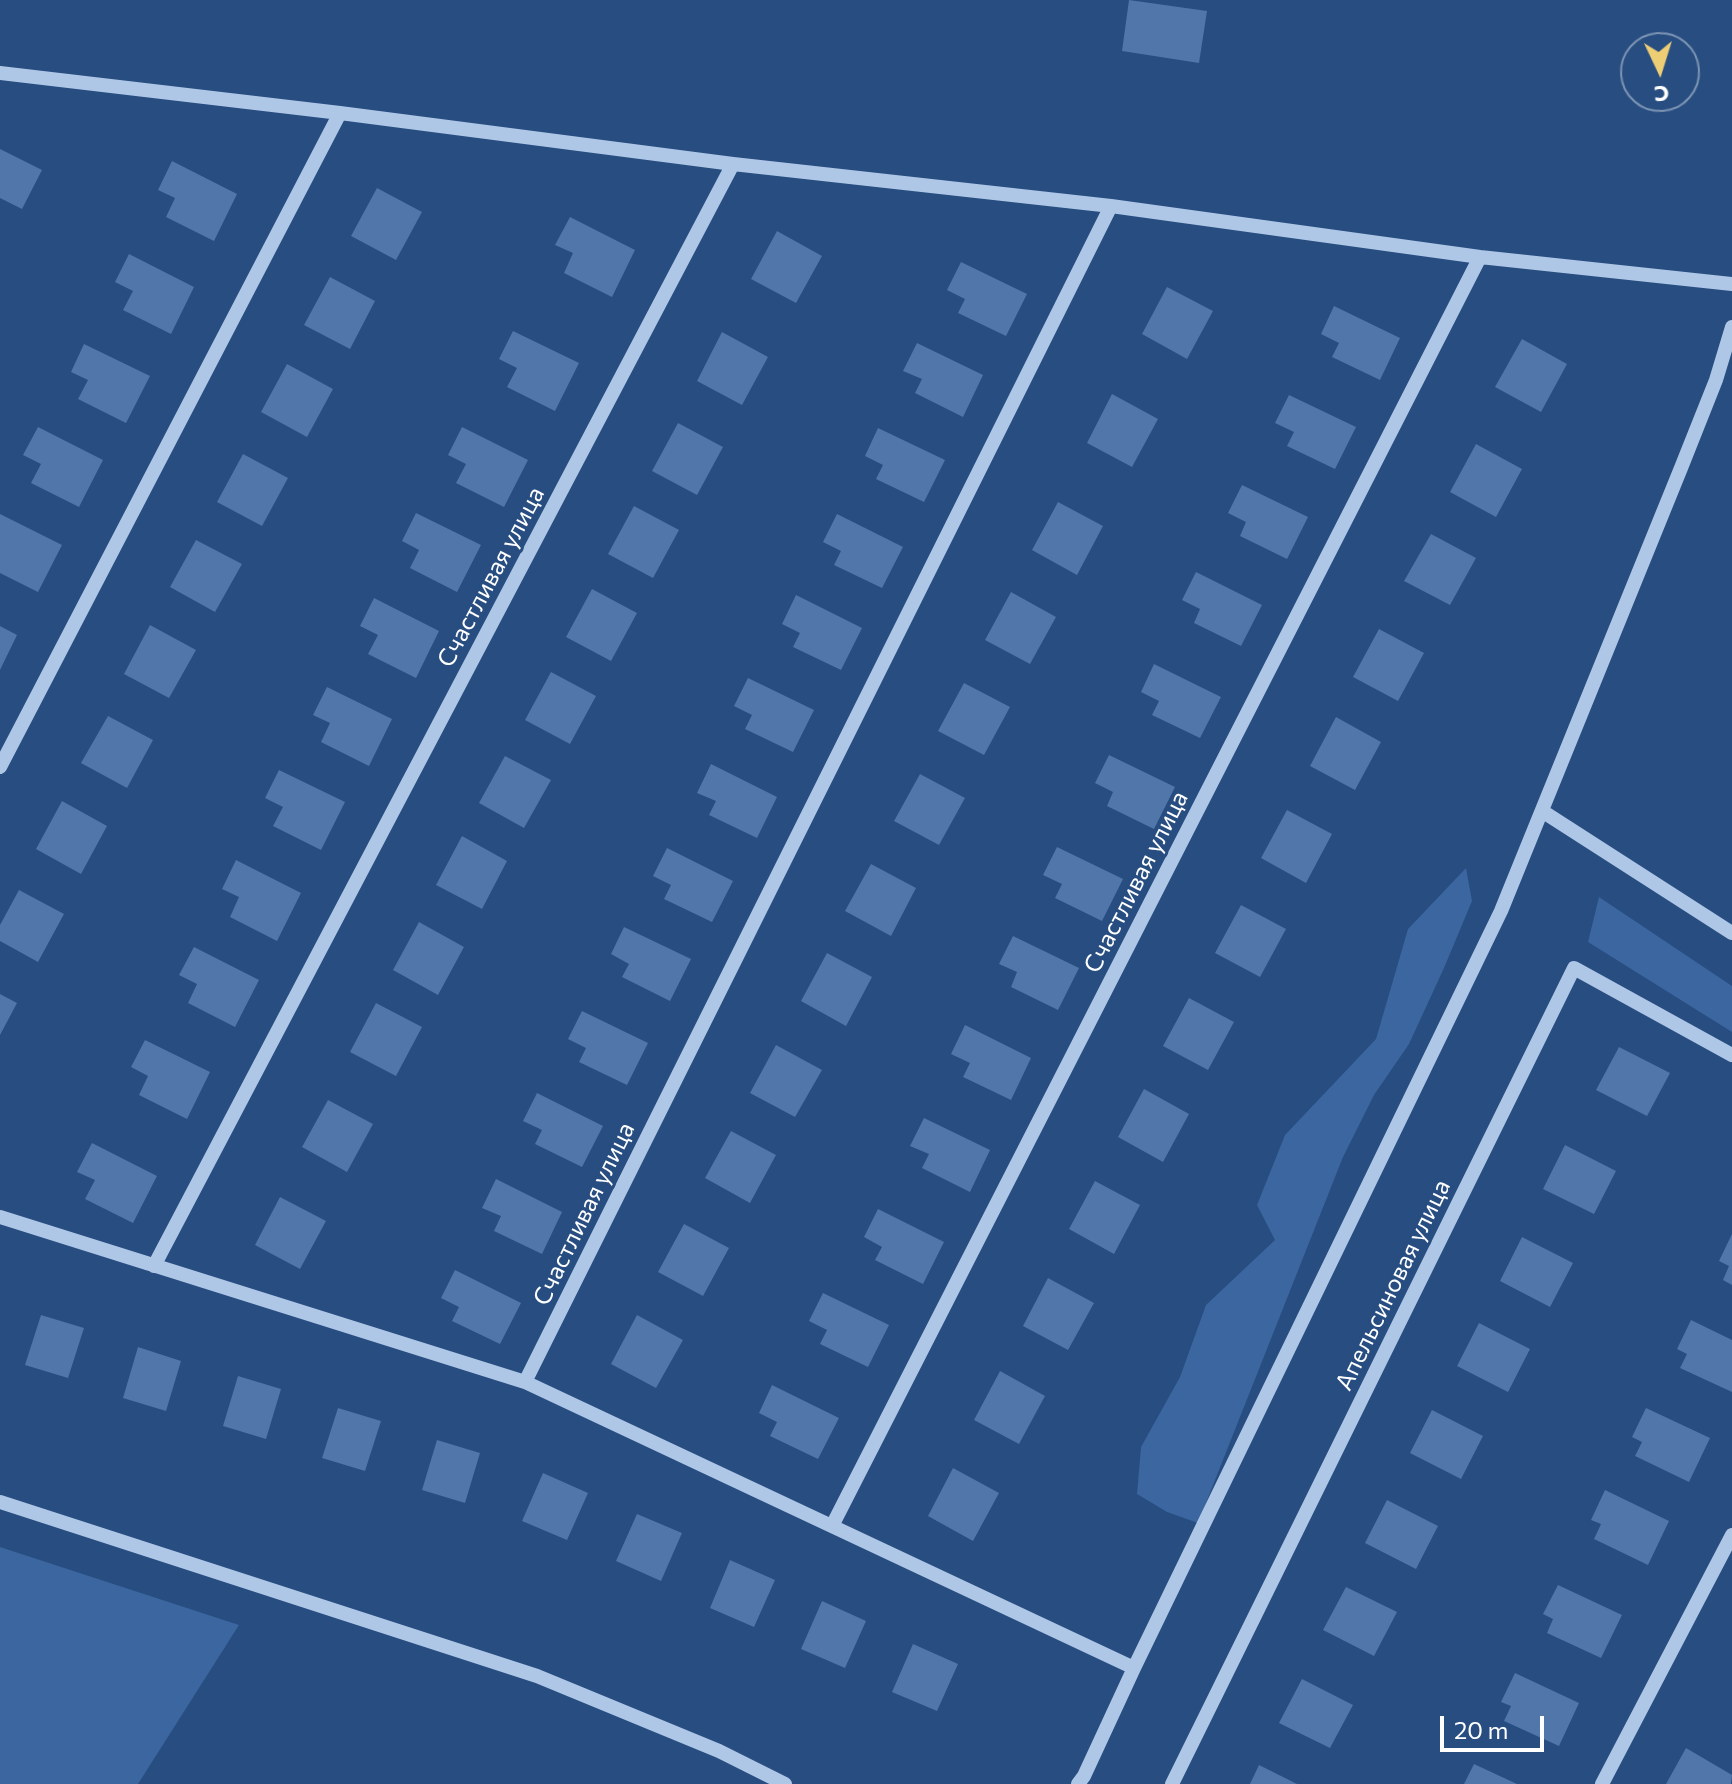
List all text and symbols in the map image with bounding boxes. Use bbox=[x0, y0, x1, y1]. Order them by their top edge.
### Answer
north arrow bbox=[1620, 32, 1700, 112]
text: С bbox=[1653, 80, 1670, 108]
street label: Счастливая улица bbox=[431, 482, 551, 672]
street label: Счастливая улица bbox=[1078, 786, 1194, 978]
street label: Счастливая улица bbox=[527, 1118, 641, 1310]
street label: Апельсиновая улица bbox=[1329, 1175, 1457, 1395]
scale bar bbox=[1444, 1700, 1548, 1750]
text: 20 m bbox=[1454, 1715, 1508, 1744]

